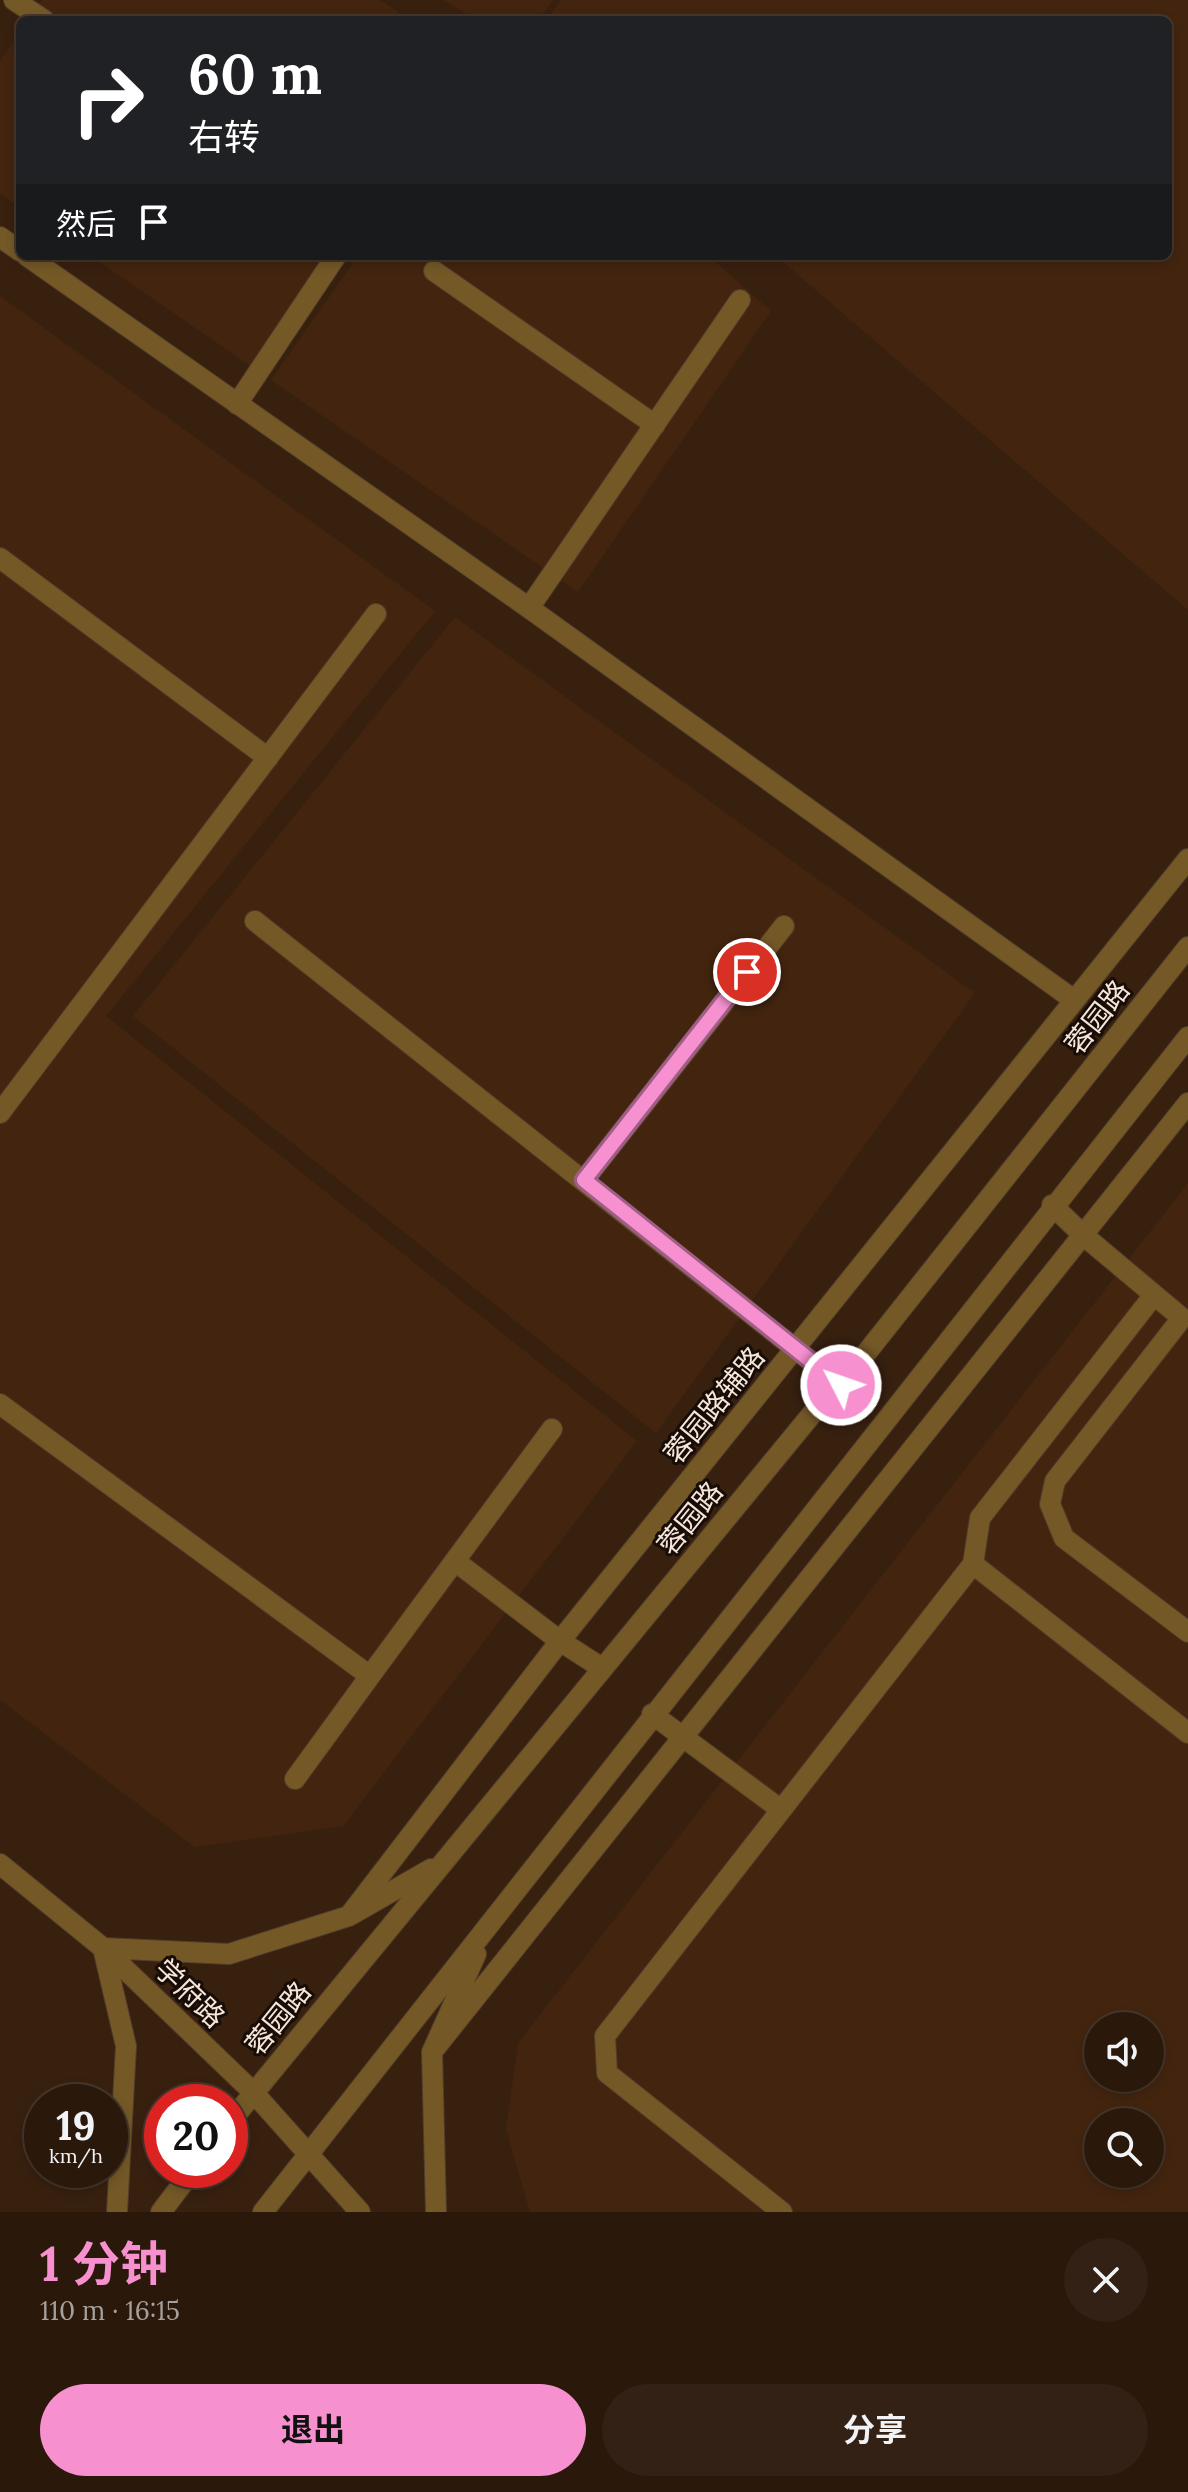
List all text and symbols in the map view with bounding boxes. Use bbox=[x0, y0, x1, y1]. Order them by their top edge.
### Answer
text: 60 m bbox=[188, 38, 322, 109]
icon: right bbox=[56, 48, 160, 152]
text: 右转 bbox=[188, 114, 260, 160]
icon: arrive bbox=[132, 200, 176, 244]
text: 然后 bbox=[56, 205, 116, 243]
pin bbox=[713, 938, 781, 1006]
icon: arrive bbox=[725, 950, 769, 994]
street label: 蓉园路 bbox=[1057, 973, 1137, 1061]
street label: 蓉园路辅路 bbox=[656, 1339, 772, 1471]
position arrow bbox=[799, 1343, 883, 1427]
street label: 蓉园路 bbox=[650, 1474, 730, 1562]
street label: 学府路 bbox=[147, 1951, 233, 2035]
street label: 蓉园路 bbox=[238, 1974, 318, 2062]
map controls bbox=[1084, 2012, 1164, 2188]
button: sound bbox=[1084, 2012, 1164, 2092]
speed limit sign: 20 bbox=[144, 2084, 248, 2188]
text: 19 bbox=[56, 2100, 96, 2151]
button: search bbox=[1084, 2108, 1164, 2188]
text: km/h bbox=[49, 2143, 103, 2168]
text: 1 分钟 bbox=[40, 2233, 168, 2294]
button: close bbox=[1064, 2238, 1148, 2322]
text: 110 m · 16:15 bbox=[40, 2294, 180, 2327]
button: 退出 bbox=[40, 2384, 586, 2476]
button: 分享 bbox=[602, 2384, 1148, 2476]

